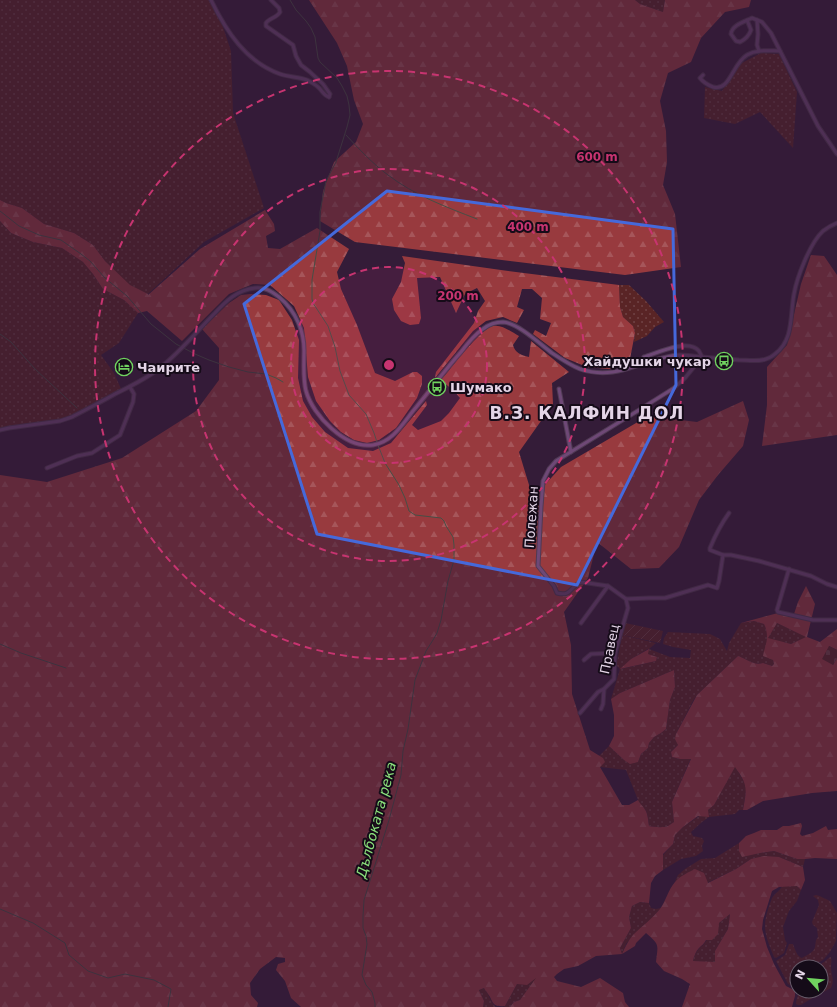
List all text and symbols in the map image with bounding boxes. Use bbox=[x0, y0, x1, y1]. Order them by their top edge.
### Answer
text: 600 m bbox=[576, 150, 618, 164]
text: 400 m bbox=[507, 220, 549, 234]
text: 200 m bbox=[437, 289, 479, 303]
bus stop icon: Хайдушки чукар bbox=[714, 351, 734, 371]
place label: Хайдушки чукар bbox=[584, 354, 711, 369]
hotel icon: Чаирите bbox=[114, 357, 134, 377]
centre of rings bbox=[382, 358, 396, 372]
place label: Чаирите bbox=[137, 360, 200, 375]
bus stop icon: Шумако bbox=[427, 377, 447, 397]
place label: Шумако bbox=[450, 380, 512, 395]
district label: В.З. КАЛФИН ДОЛ bbox=[490, 403, 685, 423]
street label: Полежан bbox=[522, 485, 541, 549]
street label: Правец bbox=[597, 623, 622, 675]
water label: Дълбоката река bbox=[353, 760, 399, 881]
north arrow bbox=[789, 959, 829, 999]
text: N bbox=[793, 968, 808, 982]

